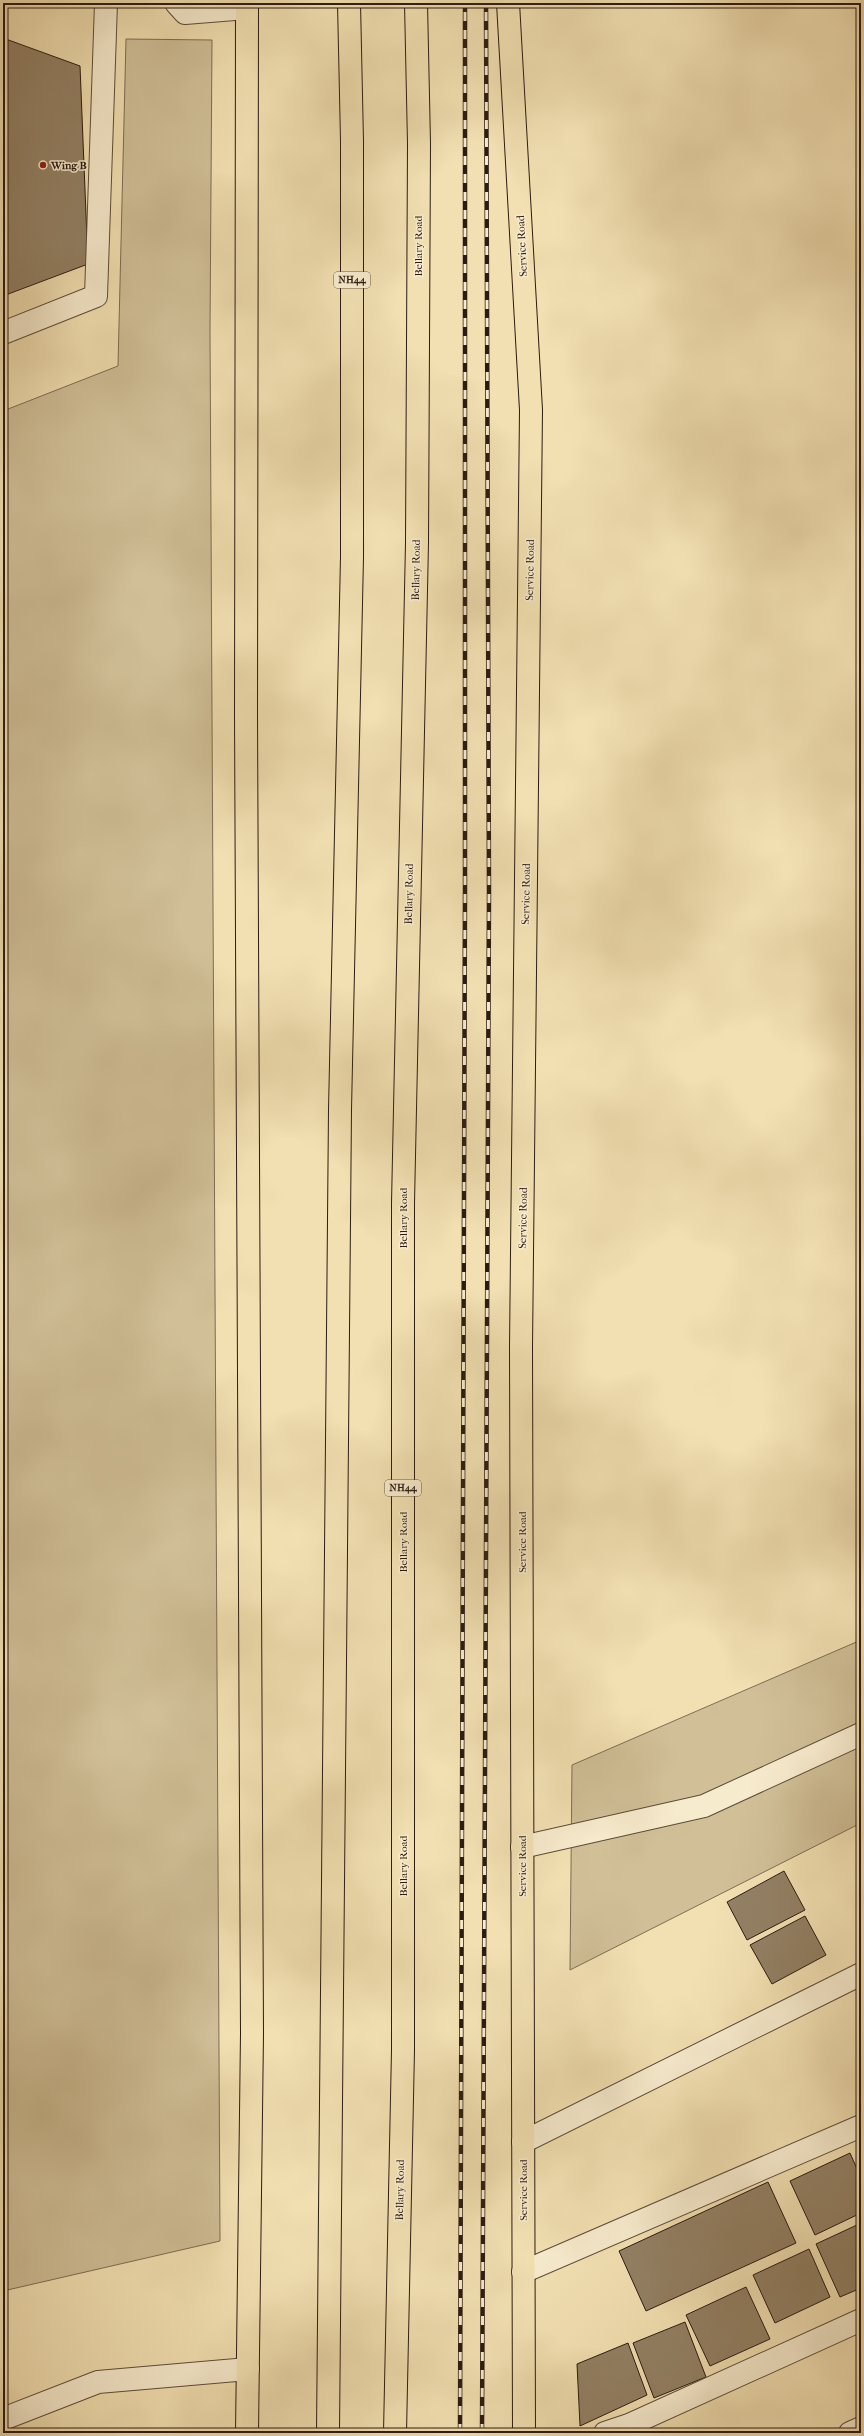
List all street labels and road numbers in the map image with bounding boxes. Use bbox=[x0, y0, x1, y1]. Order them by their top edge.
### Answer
street label: Bellary Road bbox=[412, 214, 425, 277]
street label: Service Road bbox=[514, 214, 530, 277]
road number: NH44 bbox=[334, 272, 370, 288]
street label: Bellary Road bbox=[409, 538, 423, 601]
street label: Service Road bbox=[523, 538, 537, 601]
street label: Bellary Road bbox=[402, 862, 416, 925]
street label: Service Road bbox=[519, 862, 533, 925]
street label: Bellary Road bbox=[397, 1186, 410, 1249]
street label: Service Road bbox=[516, 1186, 530, 1249]
road number: NH44 bbox=[385, 1480, 421, 1496]
street label: Bellary Road bbox=[397, 1510, 410, 1573]
street label: Service Road bbox=[516, 1510, 529, 1573]
street label: Bellary Road bbox=[397, 1834, 410, 1897]
street label: Service Road bbox=[516, 1834, 529, 1897]
street label: Bellary Road bbox=[393, 2158, 407, 2221]
street label: Service Road bbox=[517, 2158, 530, 2221]

